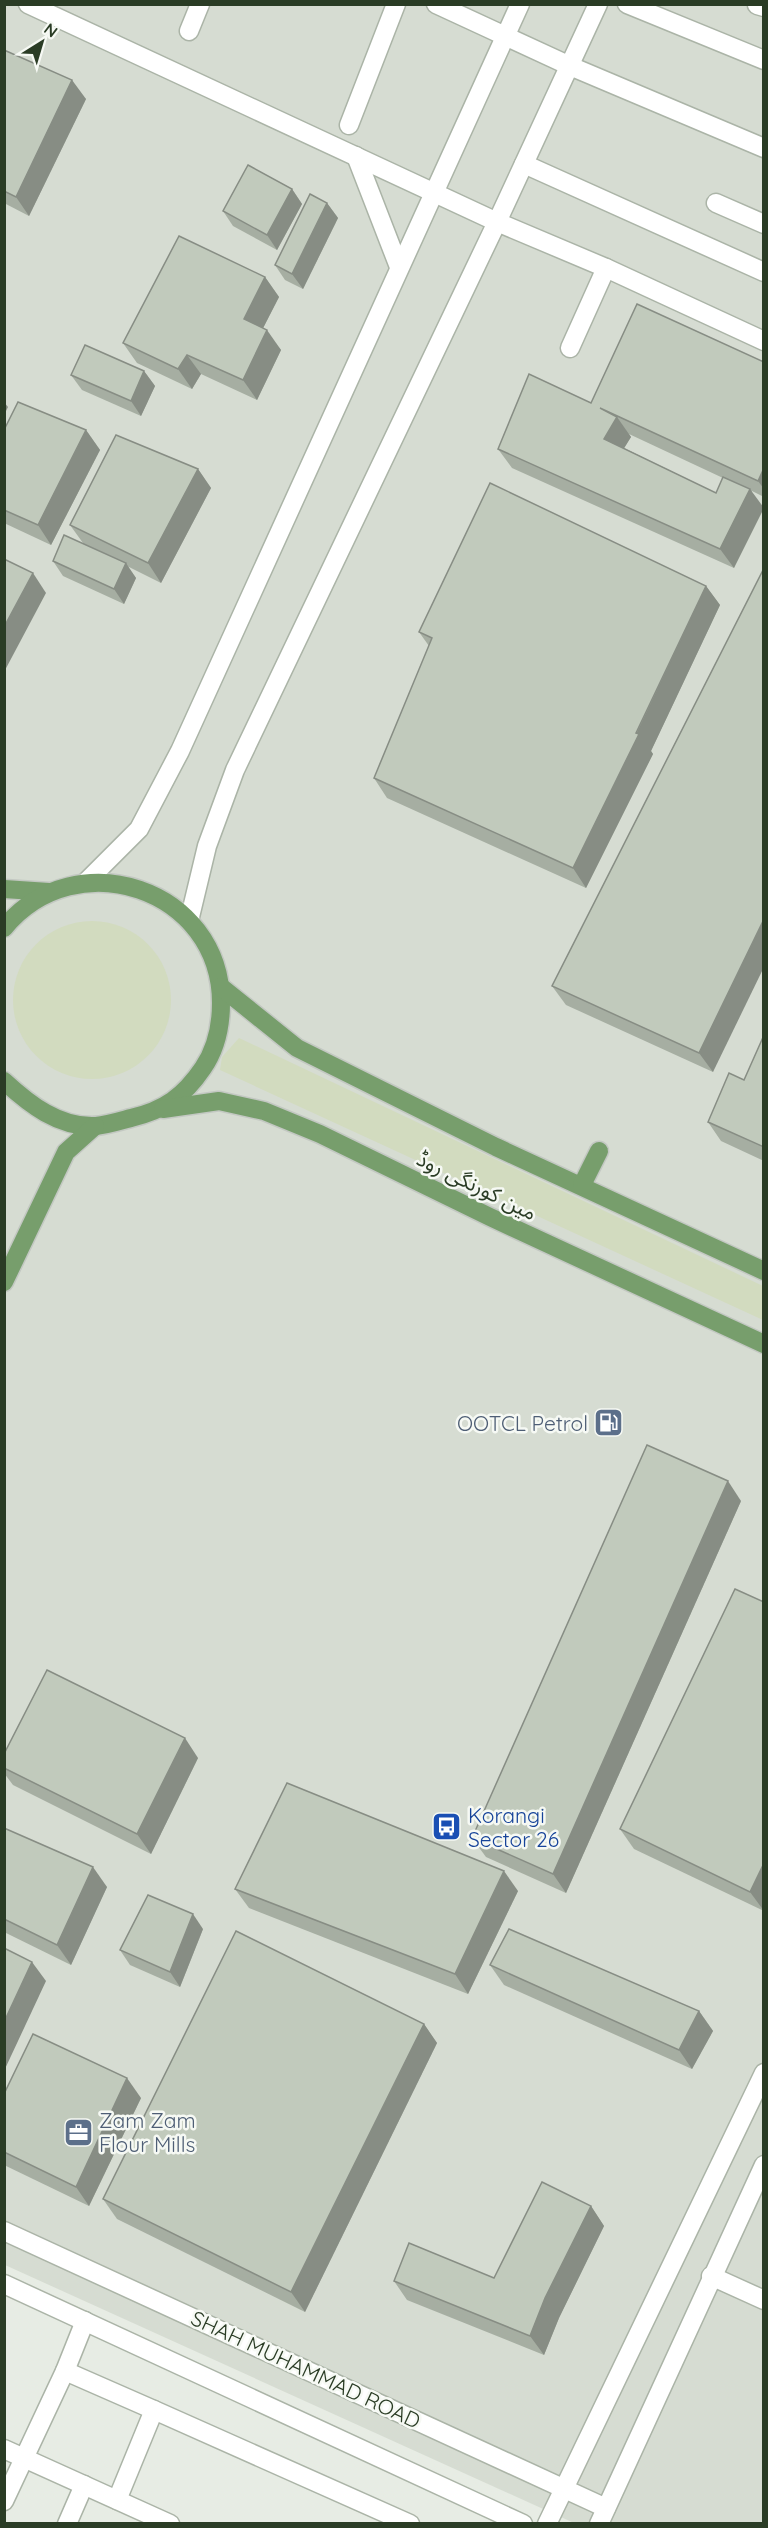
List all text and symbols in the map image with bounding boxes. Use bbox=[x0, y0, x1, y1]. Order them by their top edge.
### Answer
north arrow bbox=[12, 12, 72, 72]
text: N bbox=[40, 18, 62, 42]
street label: مین کورنگی روڈ bbox=[413, 1145, 541, 1225]
fuel station icon: OOTCL Petrol bbox=[593, 1407, 625, 1439]
place label: OOTCL Petrol bbox=[457, 1410, 588, 1436]
place label: Korangi Sector 26 bbox=[468, 1802, 559, 1852]
bus stop icon: Korangi Sector 26 bbox=[431, 1811, 463, 1843]
place label: Zam Zam Flour Mills bbox=[99, 2107, 196, 2157]
office icon: Zam Zam Flour Mills bbox=[62, 2116, 94, 2148]
street label: SHAH MUHAMMAD ROAD bbox=[187, 2304, 425, 2434]

